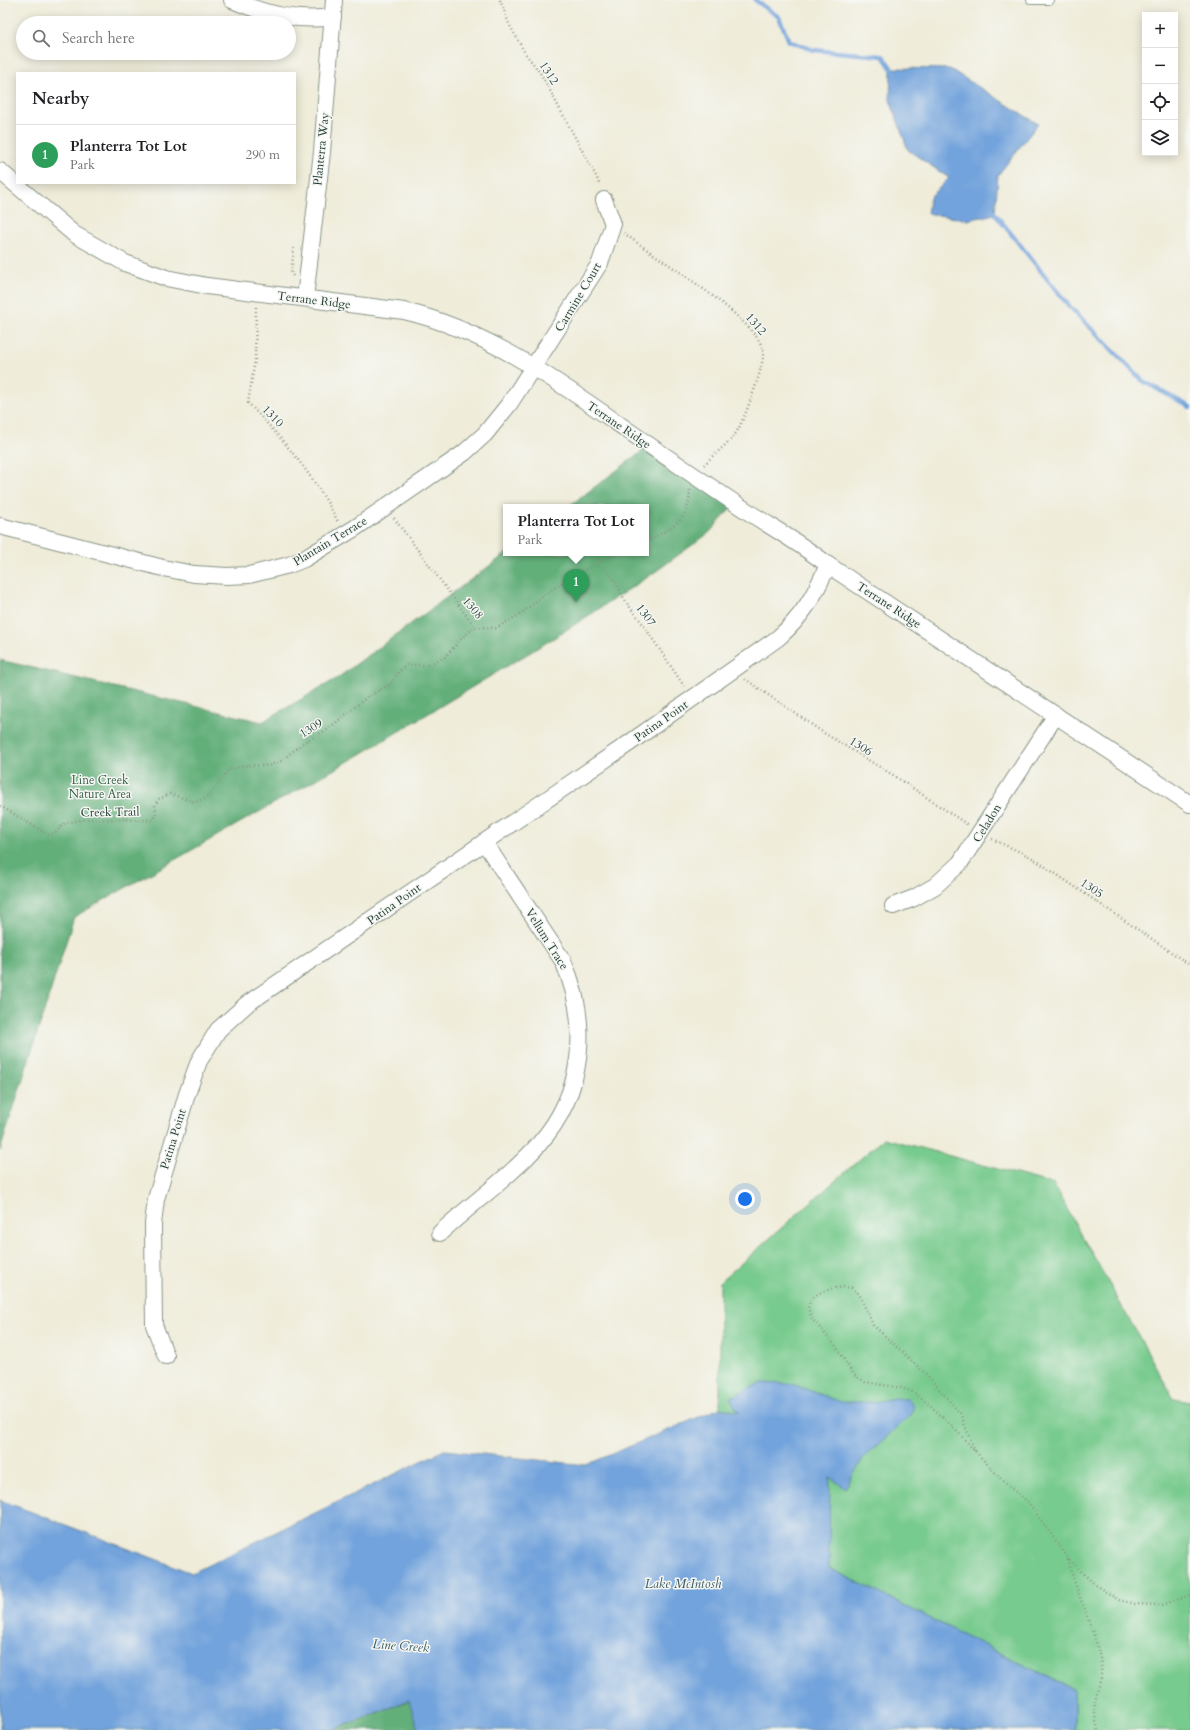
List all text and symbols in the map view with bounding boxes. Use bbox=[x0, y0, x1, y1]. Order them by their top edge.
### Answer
map controls bbox=[1142, 12, 1178, 156]
button: + bbox=[1142, 12, 1178, 48]
search box bbox=[16, 16, 296, 60]
icon: search bbox=[30, 27, 52, 49]
text: Search here bbox=[62, 28, 135, 48]
button: − bbox=[1142, 48, 1178, 84]
street label: 1312 bbox=[536, 58, 562, 88]
button: locate bbox=[1142, 84, 1178, 120]
text: Nearby bbox=[32, 87, 89, 110]
street label: Planterra Way bbox=[309, 111, 333, 186]
button: layers bbox=[1142, 120, 1178, 156]
text: Planterra Tot Lot bbox=[70, 136, 187, 156]
text: 1 bbox=[42, 146, 48, 164]
text: 290 m bbox=[246, 146, 280, 164]
text: Park bbox=[70, 156, 95, 174]
street label: Carmine Court bbox=[551, 259, 605, 335]
street label: Terrane Ridge bbox=[276, 288, 352, 312]
street label: 1312 bbox=[742, 309, 770, 339]
street label: Terrane Ridge bbox=[584, 398, 654, 452]
street label: 1310 bbox=[259, 402, 287, 430]
popup bbox=[503, 504, 649, 556]
text: Planterra Tot Lot bbox=[518, 511, 634, 531]
street label: Plantain Terrace bbox=[290, 513, 370, 569]
text: Park bbox=[518, 531, 543, 549]
pin: 1 bbox=[563, 569, 589, 602]
street label: Terrane Ridge bbox=[854, 578, 924, 632]
street label: 1308 bbox=[459, 593, 487, 623]
street label: 1307 bbox=[632, 600, 660, 630]
street label: Patina Point bbox=[631, 696, 691, 745]
street label: 1309 bbox=[296, 715, 326, 741]
street label: 1306 bbox=[846, 733, 876, 759]
park label: Line Creek Nature Area bbox=[69, 772, 132, 802]
street label: Celadon bbox=[969, 801, 1005, 845]
street label: Creek Trail bbox=[80, 803, 140, 821]
street label: 1305 bbox=[1077, 874, 1107, 902]
street label: Patina Point bbox=[364, 879, 424, 928]
street label: Vellum Trace bbox=[522, 905, 572, 973]
street label: Patina Point bbox=[156, 1107, 190, 1171]
your location bbox=[735, 1189, 755, 1209]
water label: Lake McIntosh bbox=[645, 1575, 722, 1593]
water label: Line Creek bbox=[372, 1635, 430, 1657]

